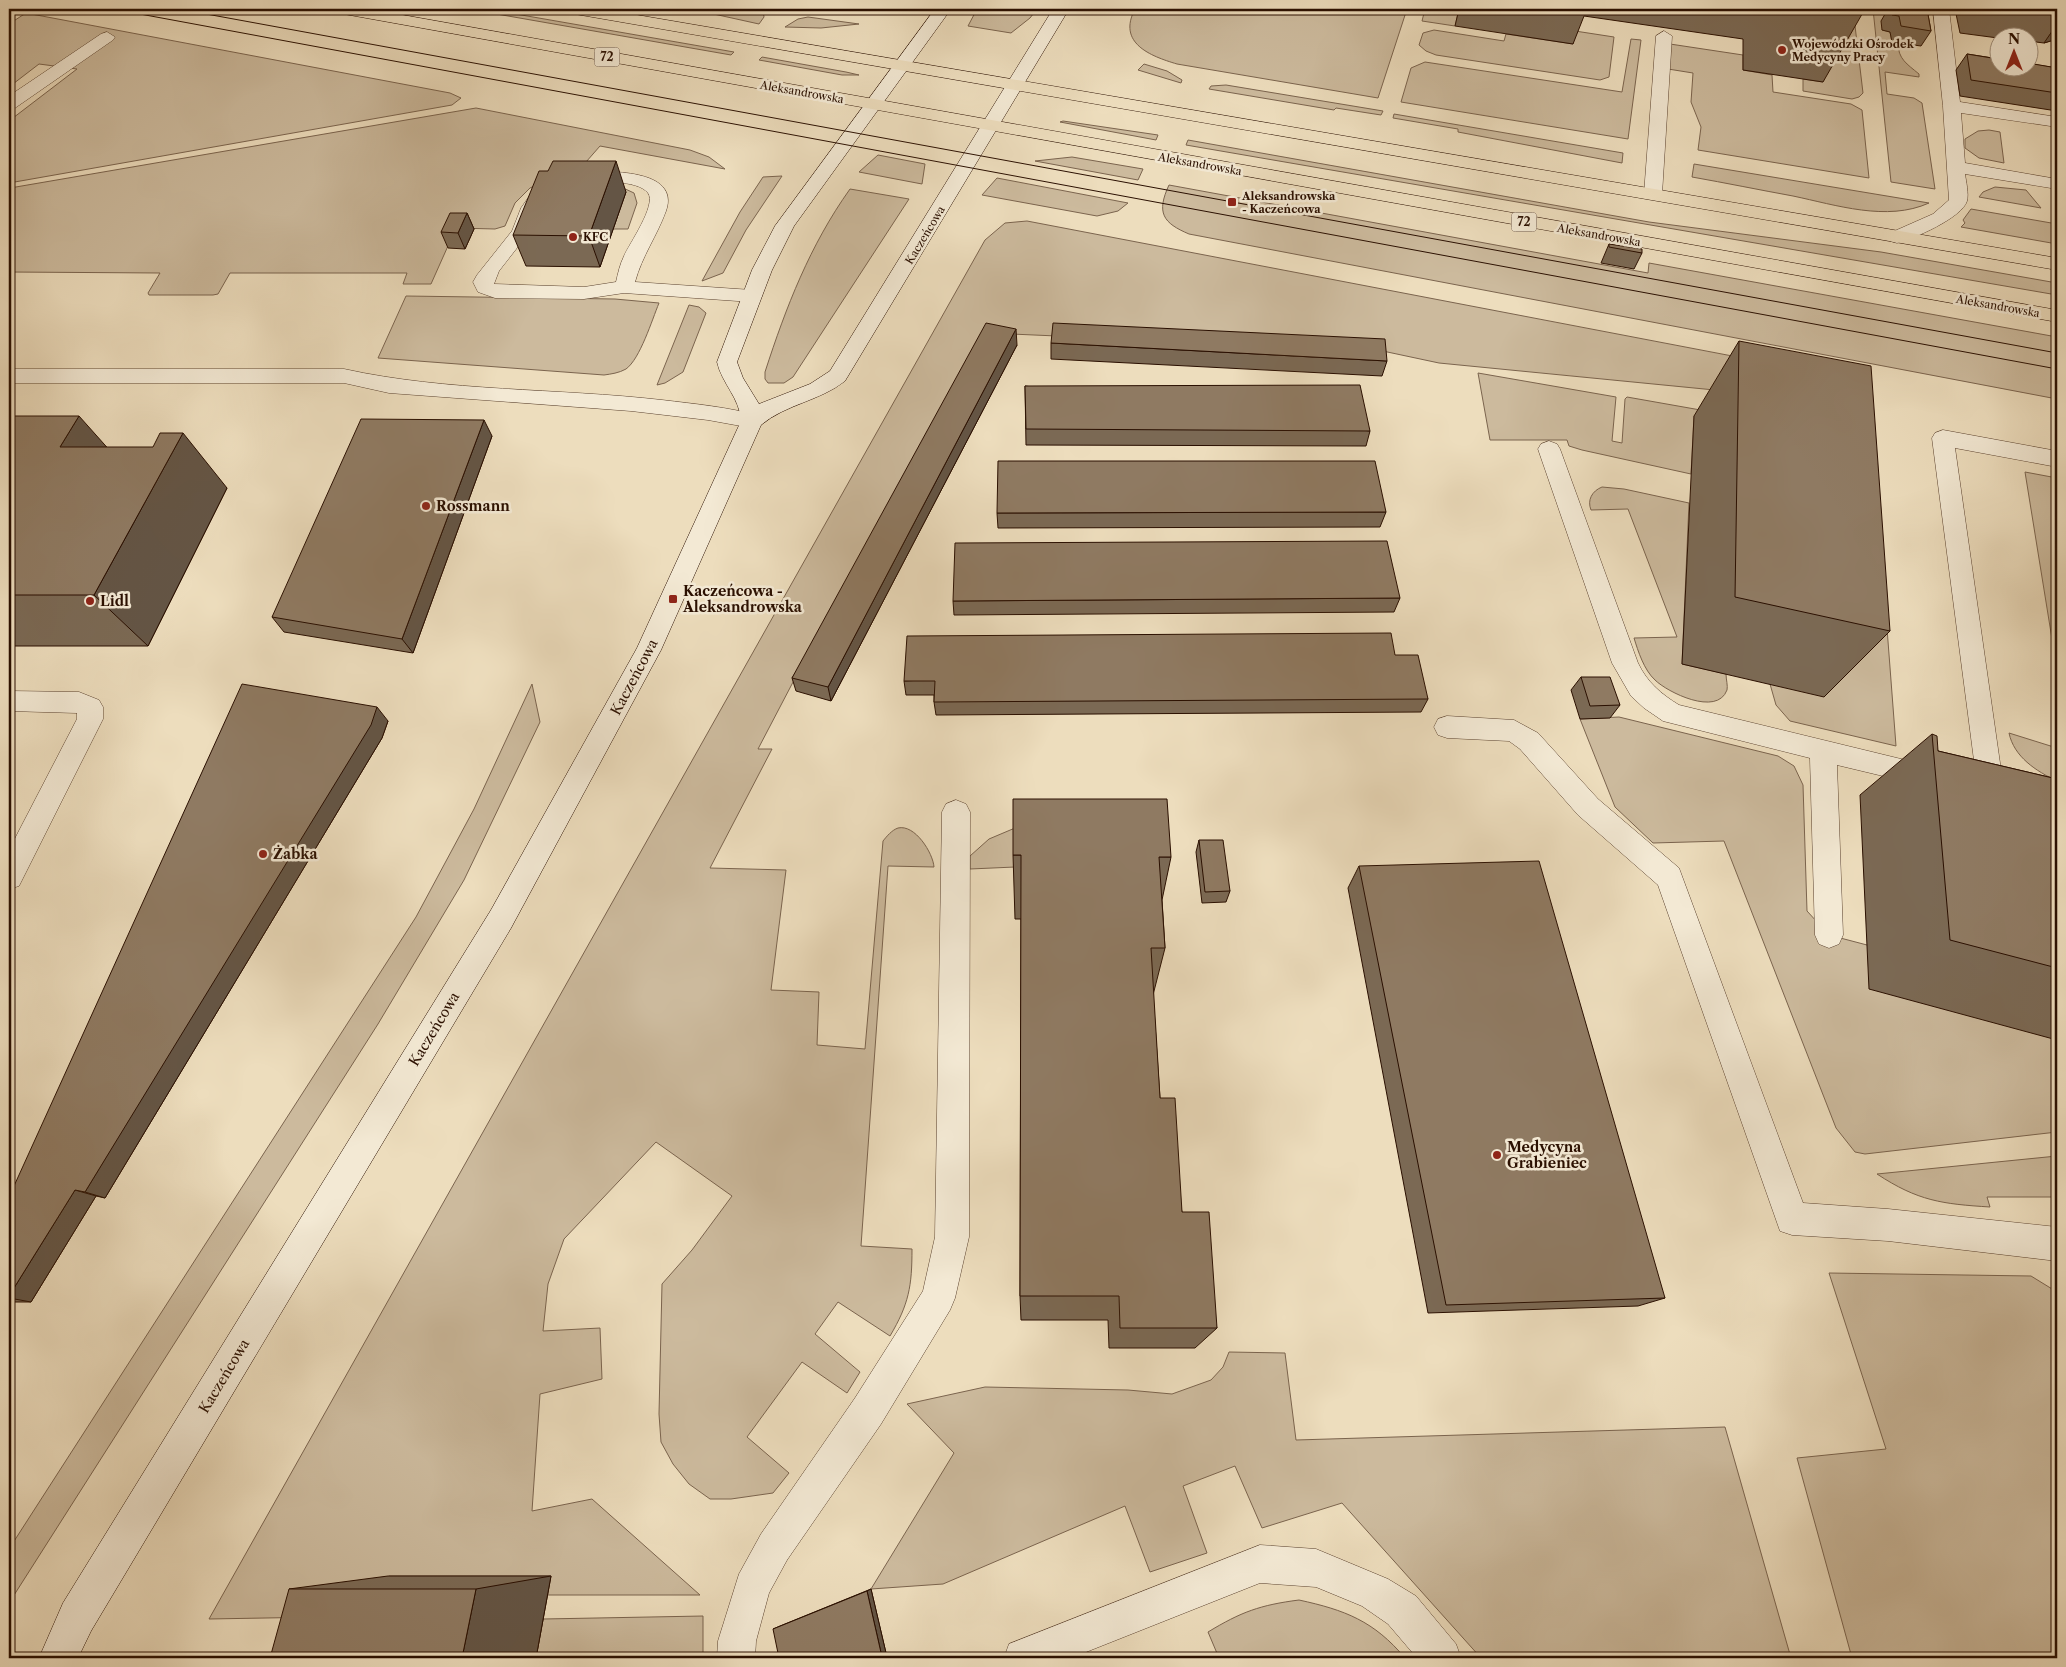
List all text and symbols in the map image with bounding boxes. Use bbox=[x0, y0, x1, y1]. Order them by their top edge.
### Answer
north arrow bbox=[1988, 28, 2038, 78]
text: N bbox=[2008, 30, 2020, 48]
place label: Wojewódzki Ośrodek Medycyny Pracy bbox=[1791, 37, 1915, 64]
marker: Wojewódzki Ośrodek Medycyny Pracy bbox=[1776, 44, 1788, 56]
road number: 72 bbox=[594, 48, 620, 66]
street label: Aleksandrowska bbox=[758, 78, 845, 106]
street label: Aleksandrowska bbox=[1156, 150, 1243, 178]
place label: Aleksandrowska - Kaczeńcowa bbox=[1241, 189, 1336, 216]
marker: Aleksandrowska - Kaczeńcowa bbox=[1226, 196, 1238, 208]
street label: Kaczeńcowa bbox=[902, 203, 948, 267]
road number: 72 bbox=[1512, 212, 1536, 232]
street label: Aleksandrowska bbox=[1555, 221, 1642, 249]
place label: KFC bbox=[583, 230, 608, 244]
marker: KFC bbox=[567, 231, 579, 243]
street label: Aleksandrowska bbox=[1954, 292, 2041, 320]
place label: Rossmann bbox=[436, 497, 510, 515]
marker: Rossmann bbox=[420, 500, 432, 512]
place label: Kaczeńcowa - Aleksandrowska bbox=[682, 582, 803, 616]
place label: Lidl bbox=[100, 592, 129, 610]
marker: Kaczeńcowa - Aleksandrowska bbox=[667, 593, 679, 605]
marker: Lidl bbox=[84, 595, 96, 607]
street label: Kaczeńcowa bbox=[606, 635, 662, 718]
place label: Żabka bbox=[273, 845, 318, 863]
marker: Żabka bbox=[257, 848, 269, 860]
street label: Kaczeńcowa bbox=[405, 988, 464, 1069]
place label: Medycyna Grabieniec bbox=[1507, 1138, 1587, 1172]
marker: Medycyna Grabieniec bbox=[1491, 1149, 1503, 1161]
street label: Kaczeńcowa bbox=[195, 1335, 254, 1416]

